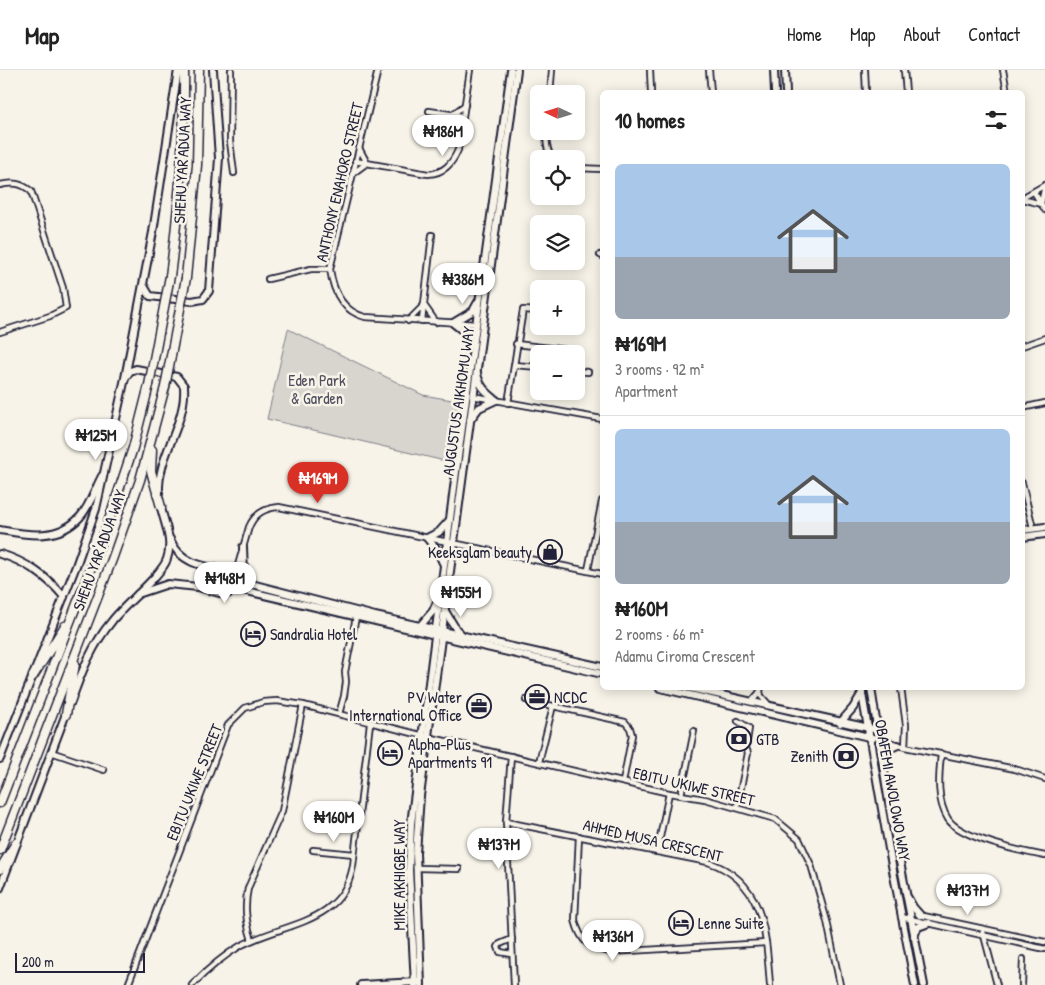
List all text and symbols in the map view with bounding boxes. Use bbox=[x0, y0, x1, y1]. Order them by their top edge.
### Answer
text: Map bbox=[25, 19, 59, 51]
text: Home bbox=[787, 22, 822, 47]
text: Map bbox=[850, 22, 875, 47]
text: About bbox=[903, 22, 940, 47]
text: Contact bbox=[968, 22, 1020, 47]
north arrow bbox=[530, 85, 585, 140]
map controls bbox=[530, 85, 585, 400]
street label: SHEHU YAR'ADUA WAY bbox=[168, 96, 196, 224]
street label: ANTHONY ENAHORO STREET bbox=[310, 100, 368, 264]
text: 10 homes bbox=[615, 106, 685, 135]
icon: filters bbox=[982, 106, 1010, 134]
pin: ₦186M bbox=[408, 114, 478, 157]
text: ₦186M bbox=[423, 120, 463, 142]
button: locate bbox=[530, 150, 585, 205]
icon: home bbox=[768, 196, 858, 286]
button: layers bbox=[530, 215, 585, 270]
pin: ₦386M bbox=[428, 262, 498, 305]
text: ₦386M bbox=[442, 268, 484, 290]
button: + bbox=[530, 280, 585, 335]
street label: AUGUSTUS AIKHOMU WAY bbox=[437, 325, 479, 477]
text: ₦169M bbox=[615, 329, 666, 358]
button: − bbox=[530, 345, 585, 400]
text: 3 rooms · 92 m² bbox=[615, 358, 704, 380]
park label: Eden Park & Garden bbox=[288, 369, 346, 409]
text: Apartment bbox=[615, 380, 678, 402]
pin: ₦125M bbox=[61, 418, 131, 461]
text: ₦125M bbox=[75, 424, 117, 446]
pin: ₦169M bbox=[283, 462, 353, 504]
icon: home bbox=[768, 462, 858, 552]
text: ₦169M bbox=[298, 467, 338, 489]
street label: SHEHU YAR'ADUA WAY bbox=[67, 487, 131, 613]
shop icon: Keeksglam beauty bbox=[537, 539, 563, 565]
place label: Keeksglam beauty bbox=[428, 541, 532, 563]
pin: ₦148M bbox=[190, 562, 260, 604]
text: ₦148M bbox=[205, 567, 245, 589]
pin: ₦155M bbox=[426, 576, 496, 618]
text: ₦155M bbox=[441, 581, 481, 603]
text: ₦160M bbox=[615, 594, 668, 623]
hotel icon: Sandralia Hotel bbox=[240, 621, 266, 647]
place label: Sandralia Hotel bbox=[270, 623, 358, 645]
text: 2 rooms · 66 m² bbox=[615, 623, 704, 645]
text: Adamu Ciroma Crescent bbox=[615, 645, 755, 667]
office icon: NCDC bbox=[524, 684, 550, 710]
place label: PV Water International Office bbox=[349, 686, 463, 726]
place label: NCDC bbox=[554, 686, 588, 708]
office icon: PV Water International Office bbox=[466, 693, 492, 719]
street label: OBAFEMI AWOLOWO WAY bbox=[870, 717, 916, 863]
street label: EBITU UKIWE STREET bbox=[161, 720, 228, 844]
bank icon: GTB bbox=[726, 726, 752, 752]
place label: GTB bbox=[756, 728, 779, 750]
place label: Alpha-Plus Apartments 91 bbox=[408, 733, 492, 773]
hotel icon: Alpha-Plus Apartments 91 bbox=[377, 740, 403, 766]
bank icon: Zenith bbox=[833, 743, 859, 769]
place label: Zenith bbox=[790, 745, 828, 767]
street label: EBITU UKIWE STREET bbox=[631, 761, 757, 811]
pin: ₦160M bbox=[299, 800, 369, 843]
text: ₦160M bbox=[314, 806, 354, 828]
street label: AHMED MUSA CRESCENT bbox=[581, 813, 725, 867]
street label: MIKE AKHIGBE WAY bbox=[388, 819, 410, 931]
pin: ₦137M bbox=[464, 828, 534, 870]
text: ₦137M bbox=[478, 833, 520, 855]
pin: ₦137M bbox=[933, 874, 1003, 916]
text: ₦137M bbox=[947, 879, 989, 901]
hotel icon: Lenne Suite bbox=[668, 910, 694, 936]
place label: Lenne Suite bbox=[698, 912, 765, 934]
pin: ₦136M bbox=[578, 920, 648, 962]
text: ₦136M bbox=[593, 925, 633, 947]
scale bar bbox=[15, 950, 145, 973]
text: 200 m bbox=[22, 952, 54, 971]

